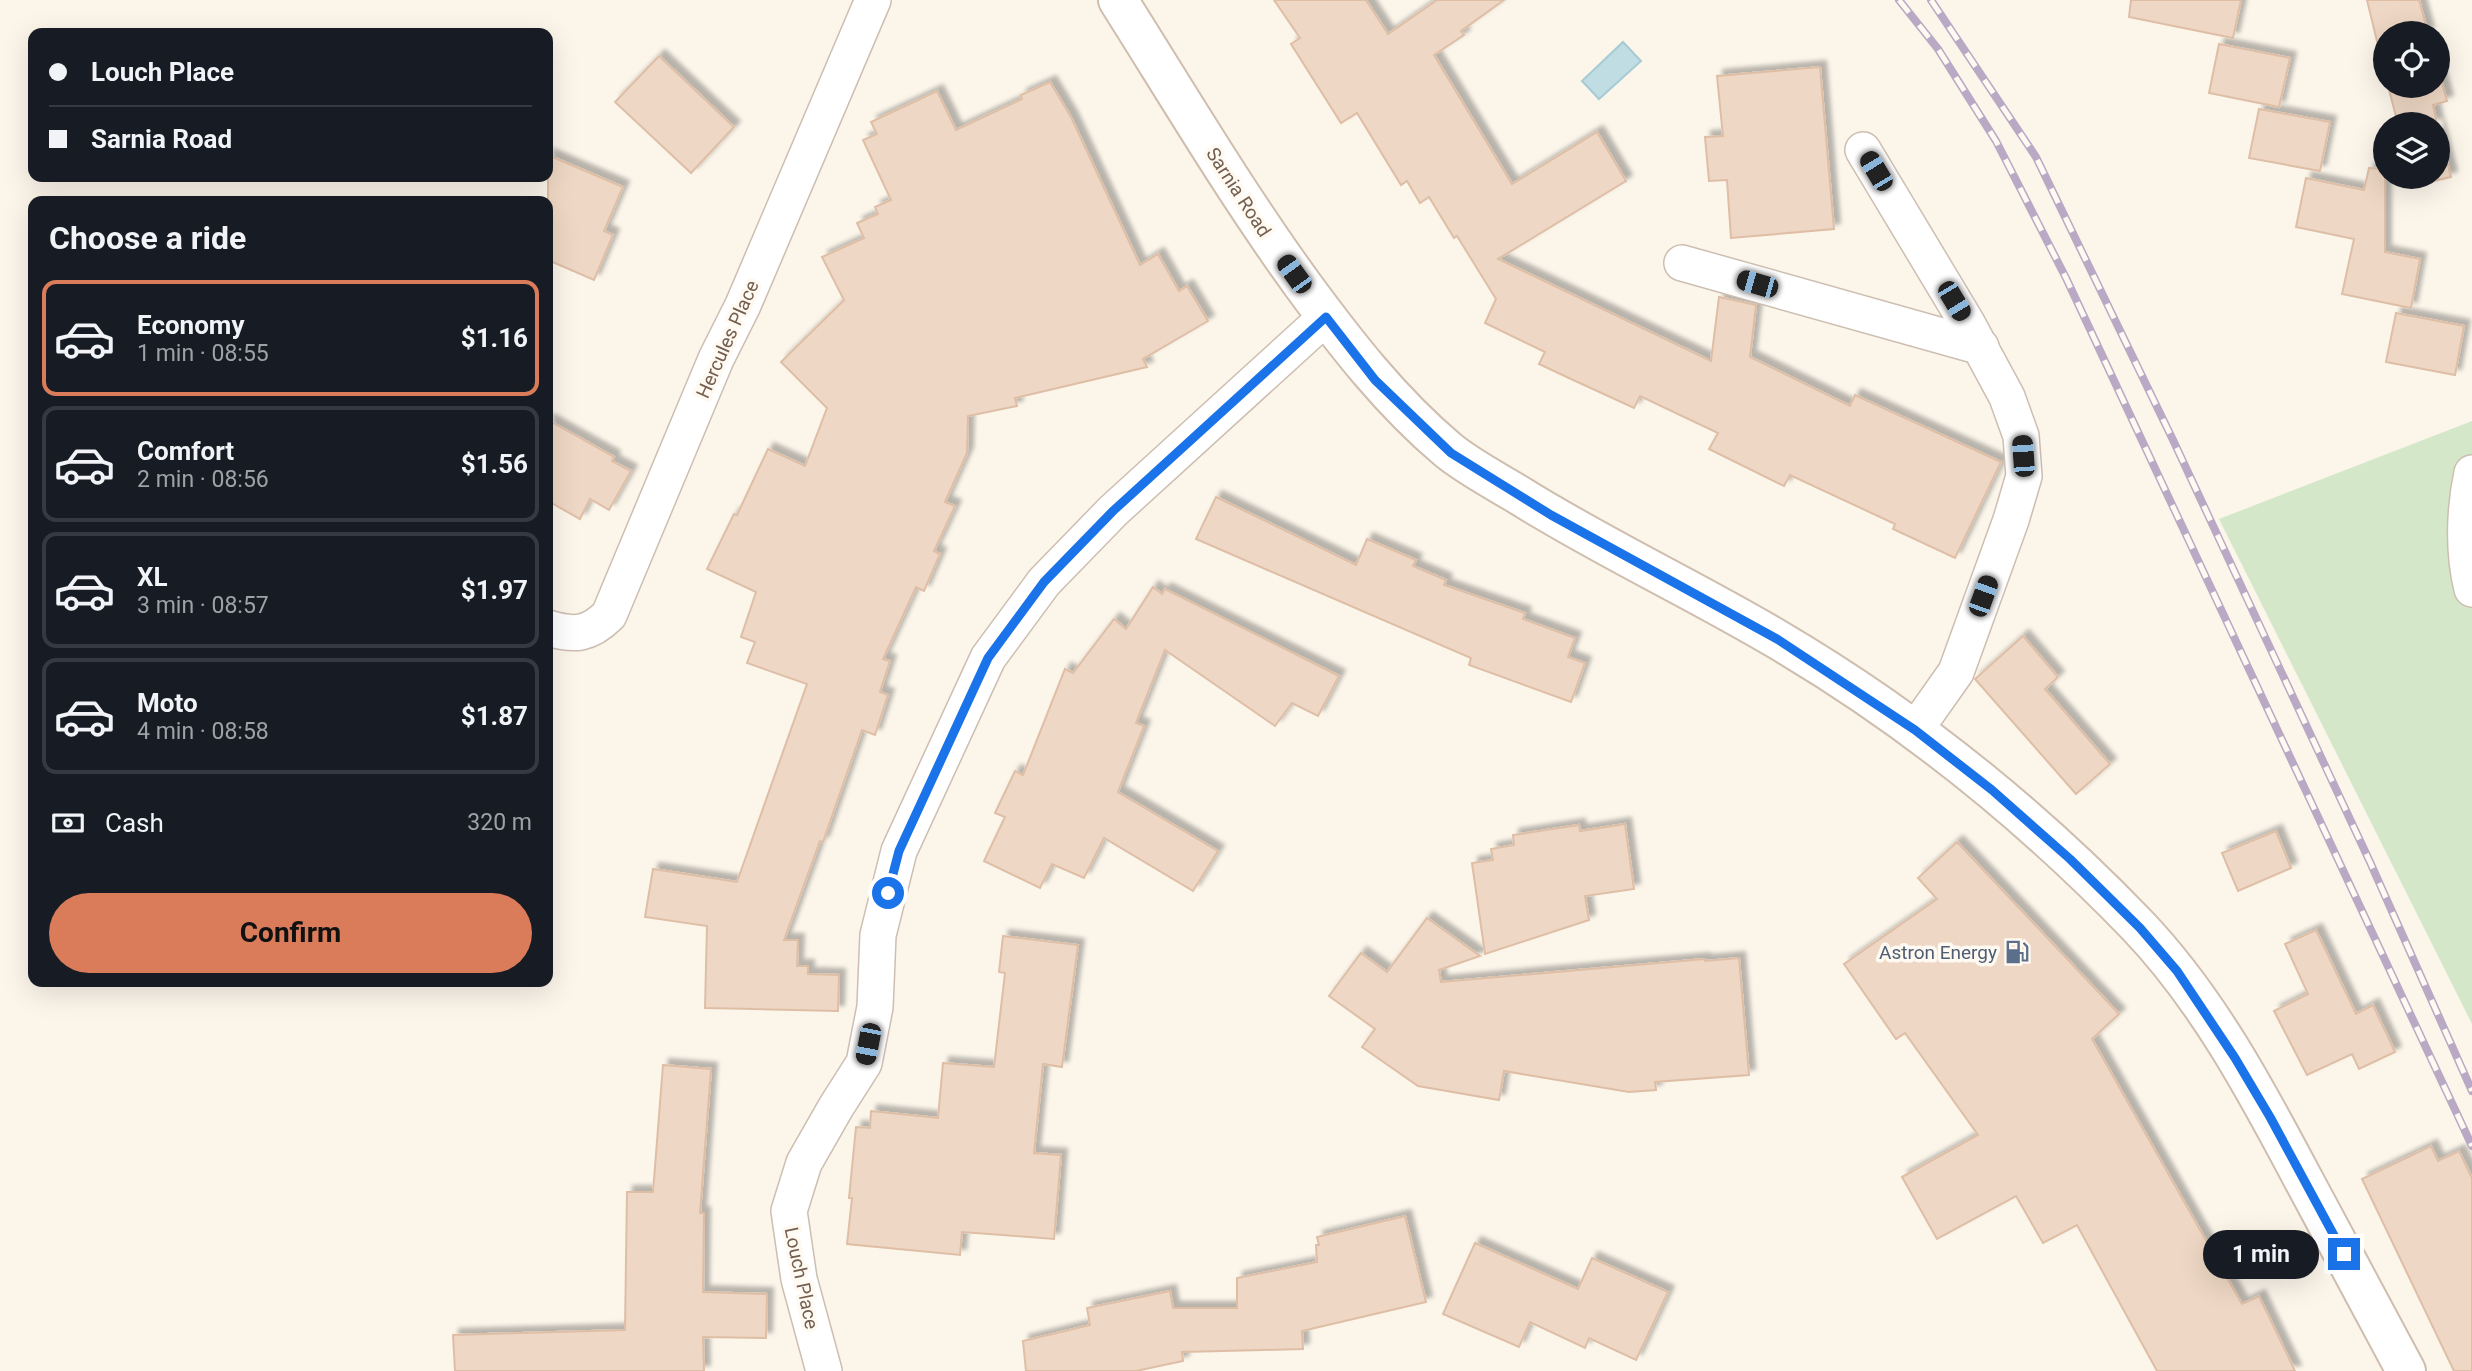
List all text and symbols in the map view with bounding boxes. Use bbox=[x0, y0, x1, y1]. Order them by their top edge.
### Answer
map controls bbox=[2373, 21, 2450, 189]
button: locate bbox=[2373, 21, 2450, 98]
text: Louch Place bbox=[91, 57, 234, 87]
button: layers bbox=[2373, 112, 2450, 189]
text: Sarnia Road bbox=[91, 124, 232, 154]
street label: Sarnia Road bbox=[1201, 143, 1276, 241]
car bbox=[1857, 148, 1896, 194]
text: Choose a ride bbox=[49, 219, 246, 257]
car bbox=[1274, 251, 1315, 297]
car bbox=[1734, 268, 1781, 300]
street label: Hercules Place bbox=[691, 277, 764, 402]
car bbox=[1935, 278, 1974, 324]
icon: car bbox=[53, 307, 116, 370]
text: Economy bbox=[137, 310, 244, 340]
text: $1.16 bbox=[461, 323, 528, 353]
text: 1 min · 08:55 bbox=[137, 340, 269, 367]
icon: car bbox=[53, 433, 116, 496]
car bbox=[2012, 434, 2035, 478]
text: Comfort bbox=[137, 436, 234, 466]
text: $1.56 bbox=[461, 449, 528, 479]
text: 2 min · 08:56 bbox=[137, 466, 269, 493]
icon: car bbox=[53, 559, 116, 622]
text: XL bbox=[137, 562, 168, 592]
car bbox=[1966, 573, 2001, 619]
text: $1.97 bbox=[461, 575, 528, 605]
text: 3 min · 08:57 bbox=[137, 592, 269, 619]
icon: car bbox=[53, 685, 116, 748]
text: Moto bbox=[137, 688, 198, 718]
text: $1.87 bbox=[461, 701, 528, 731]
text: 4 min · 08:58 bbox=[137, 718, 269, 745]
icon: cash bbox=[49, 804, 87, 842]
text: Cash bbox=[105, 808, 164, 838]
text: 320 m bbox=[467, 809, 532, 836]
route start bbox=[872, 877, 904, 909]
button: Confirm bbox=[49, 893, 532, 973]
fuel station icon: Astron Energy bbox=[2003, 938, 2031, 966]
place label: Astron Energy bbox=[1879, 941, 1997, 964]
car bbox=[854, 1021, 883, 1067]
street label: Louch Place bbox=[779, 1225, 824, 1331]
callout: 1 min bbox=[2204, 1230, 2320, 1278]
route end bbox=[2328, 1238, 2360, 1270]
text: 1 min bbox=[2232, 1241, 2290, 1268]

